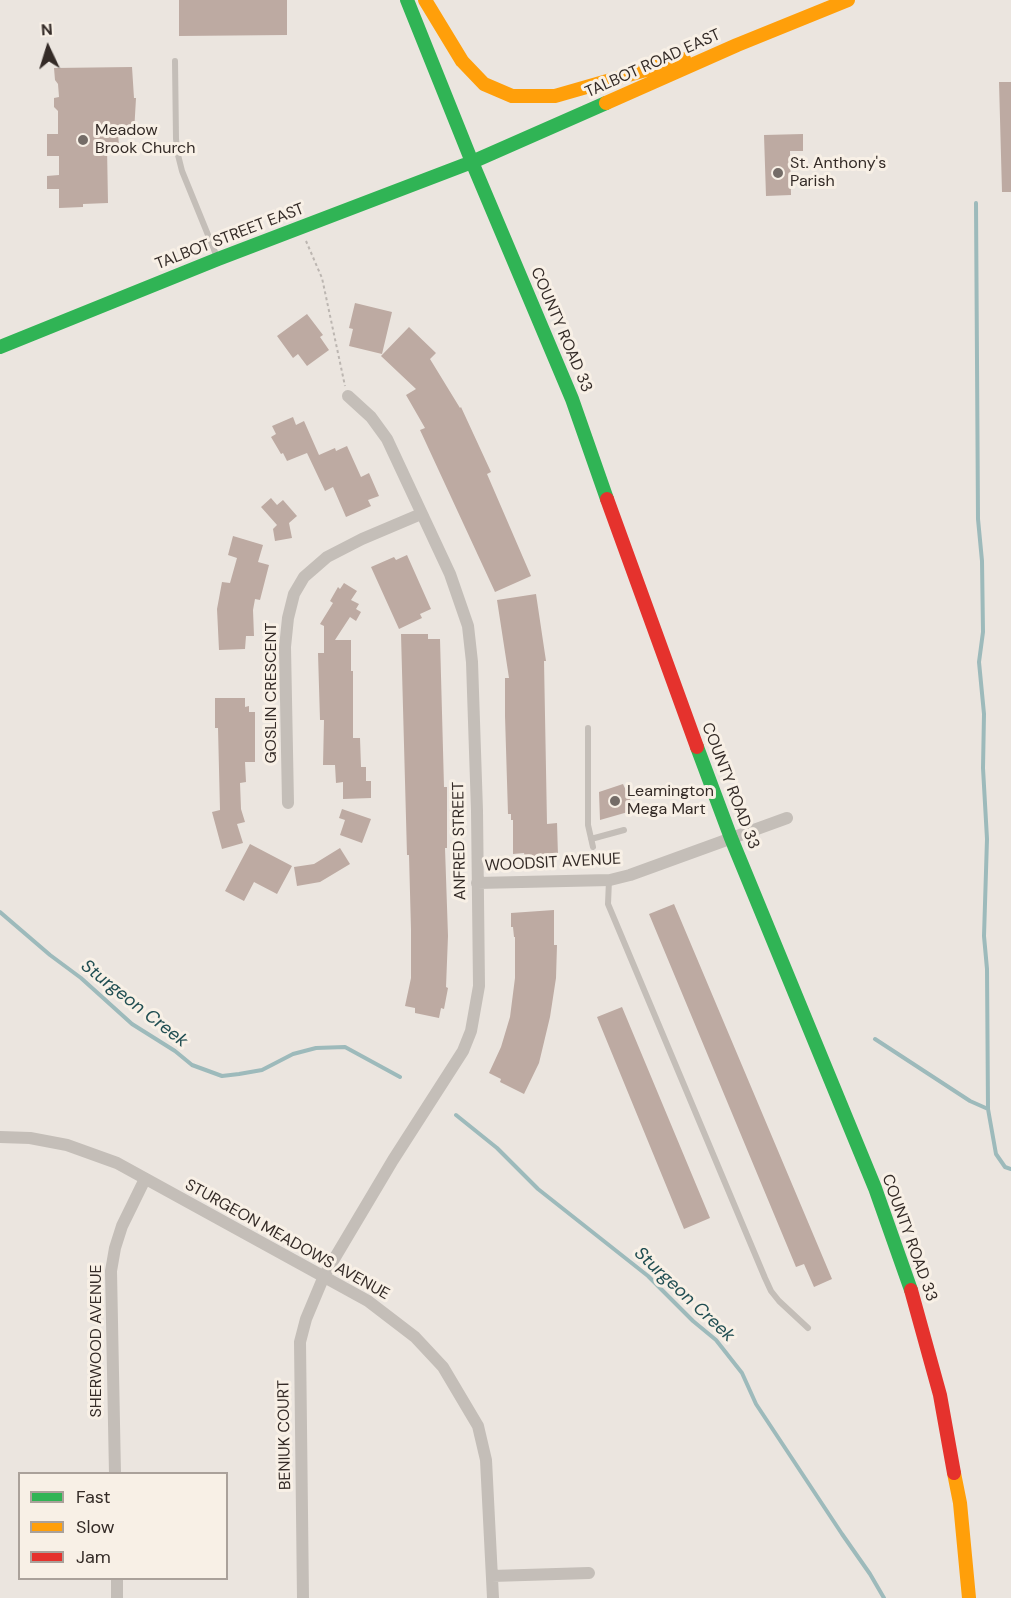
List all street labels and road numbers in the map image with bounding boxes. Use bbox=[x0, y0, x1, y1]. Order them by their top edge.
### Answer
street label: TALBOT ROAD EAST bbox=[582, 26, 724, 102]
street label: TALBOT STREET EAST bbox=[153, 200, 307, 274]
street label: COUNTY ROAD 33 bbox=[526, 265, 596, 395]
street label: GOSLIN CRESCENT bbox=[262, 622, 282, 764]
street label: COUNTY ROAD 33 bbox=[697, 720, 763, 852]
street label: ANFRED STREET bbox=[449, 782, 471, 900]
street label: WOODSIT AVENUE bbox=[484, 850, 622, 876]
street label: COUNTY ROAD 33 bbox=[877, 1172, 941, 1304]
street label: STURGEON MEADOWS AVENUE bbox=[181, 1176, 393, 1304]
street label: SHERWOOD AVENUE bbox=[87, 1265, 107, 1417]
street label: BENIUK COURT bbox=[274, 1380, 296, 1490]

